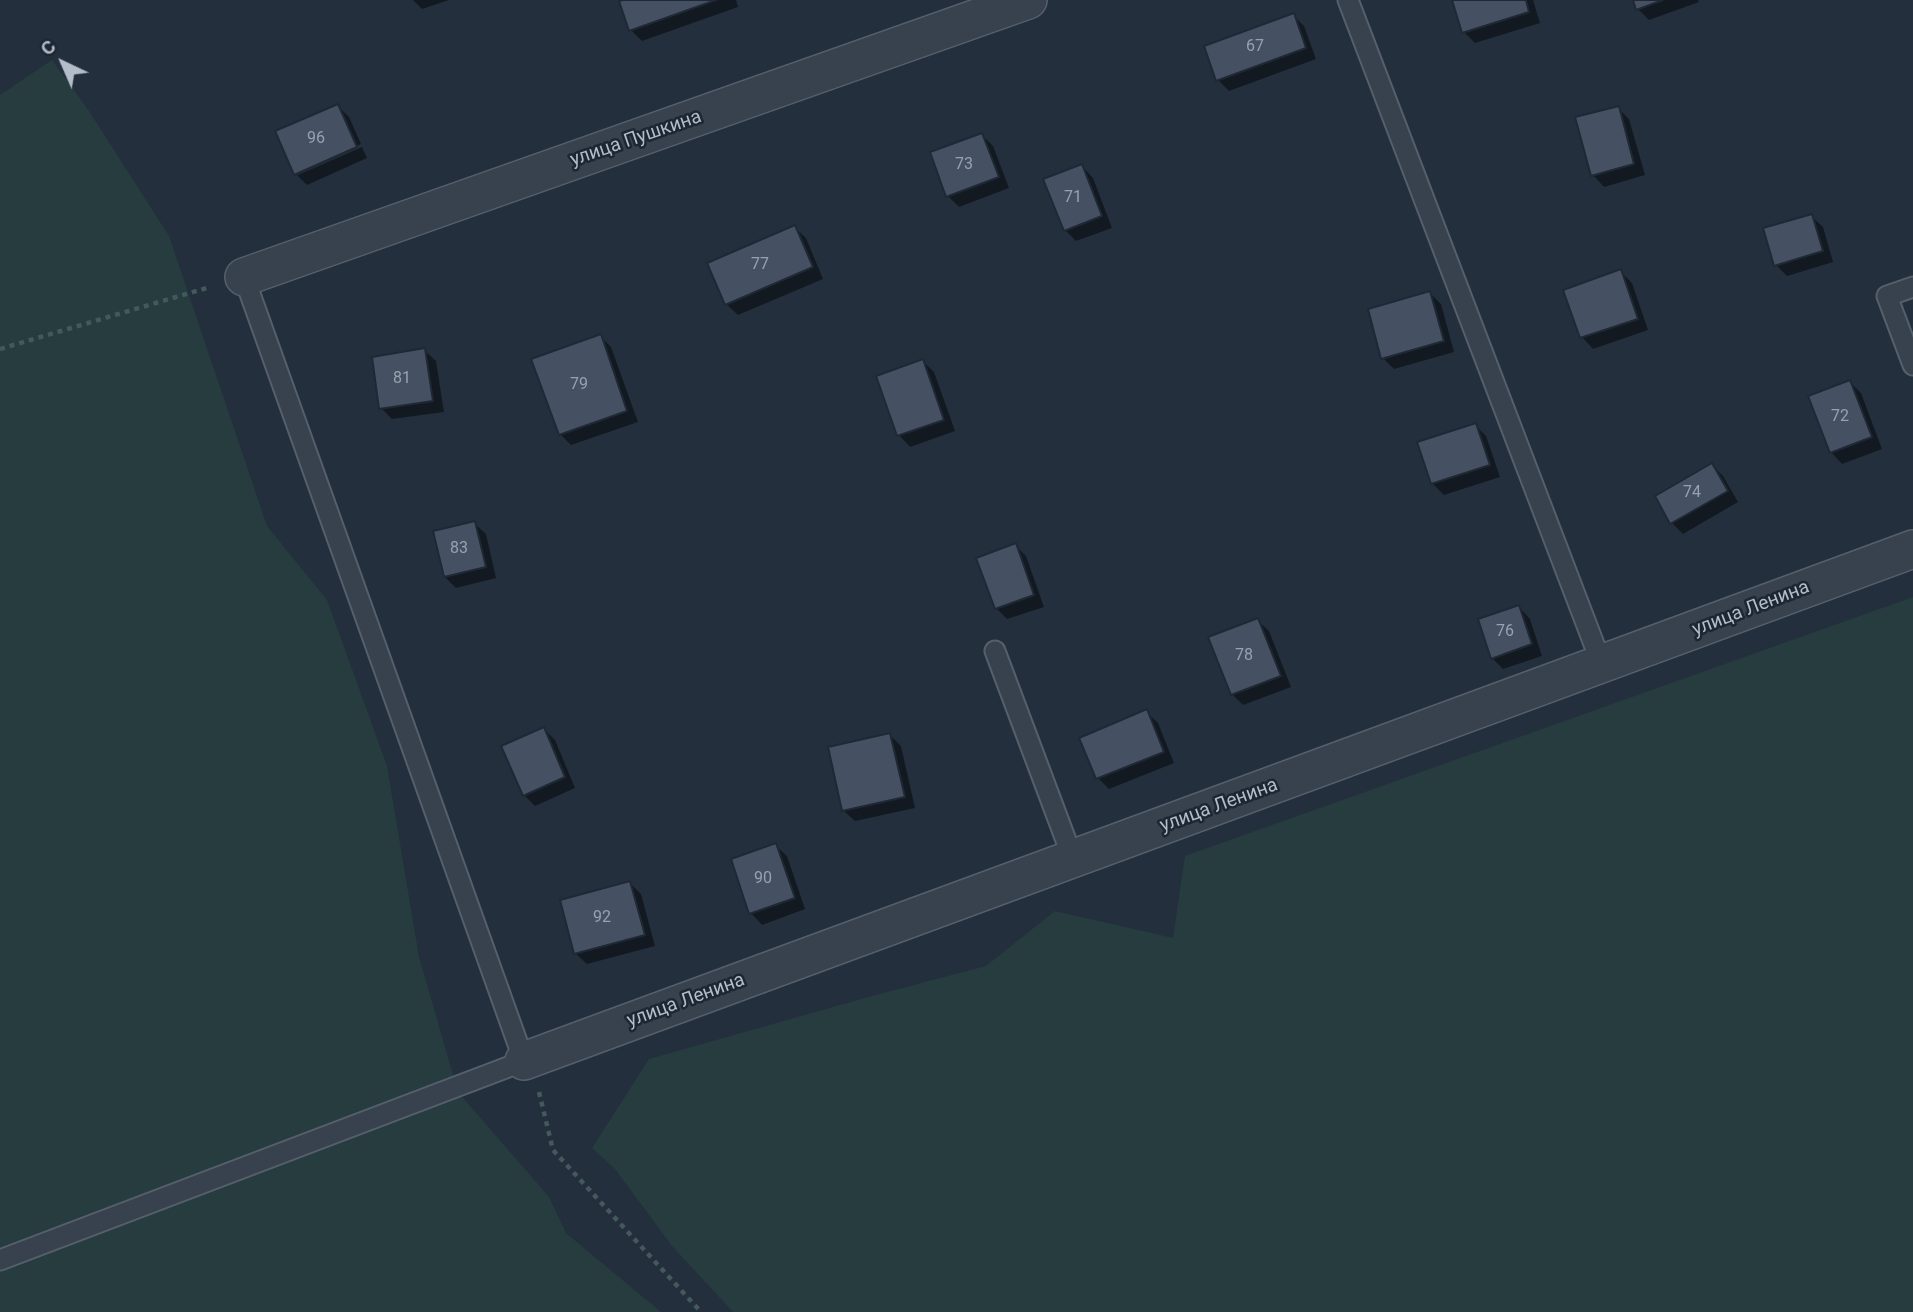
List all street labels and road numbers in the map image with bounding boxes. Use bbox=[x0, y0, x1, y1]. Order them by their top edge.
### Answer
street label: улица Пушкина bbox=[567, 106, 705, 172]
street label: улица Ленина bbox=[1689, 576, 1813, 642]
street label: улица Ленина bbox=[1157, 774, 1281, 838]
street label: улица Ленина bbox=[624, 969, 748, 1033]

